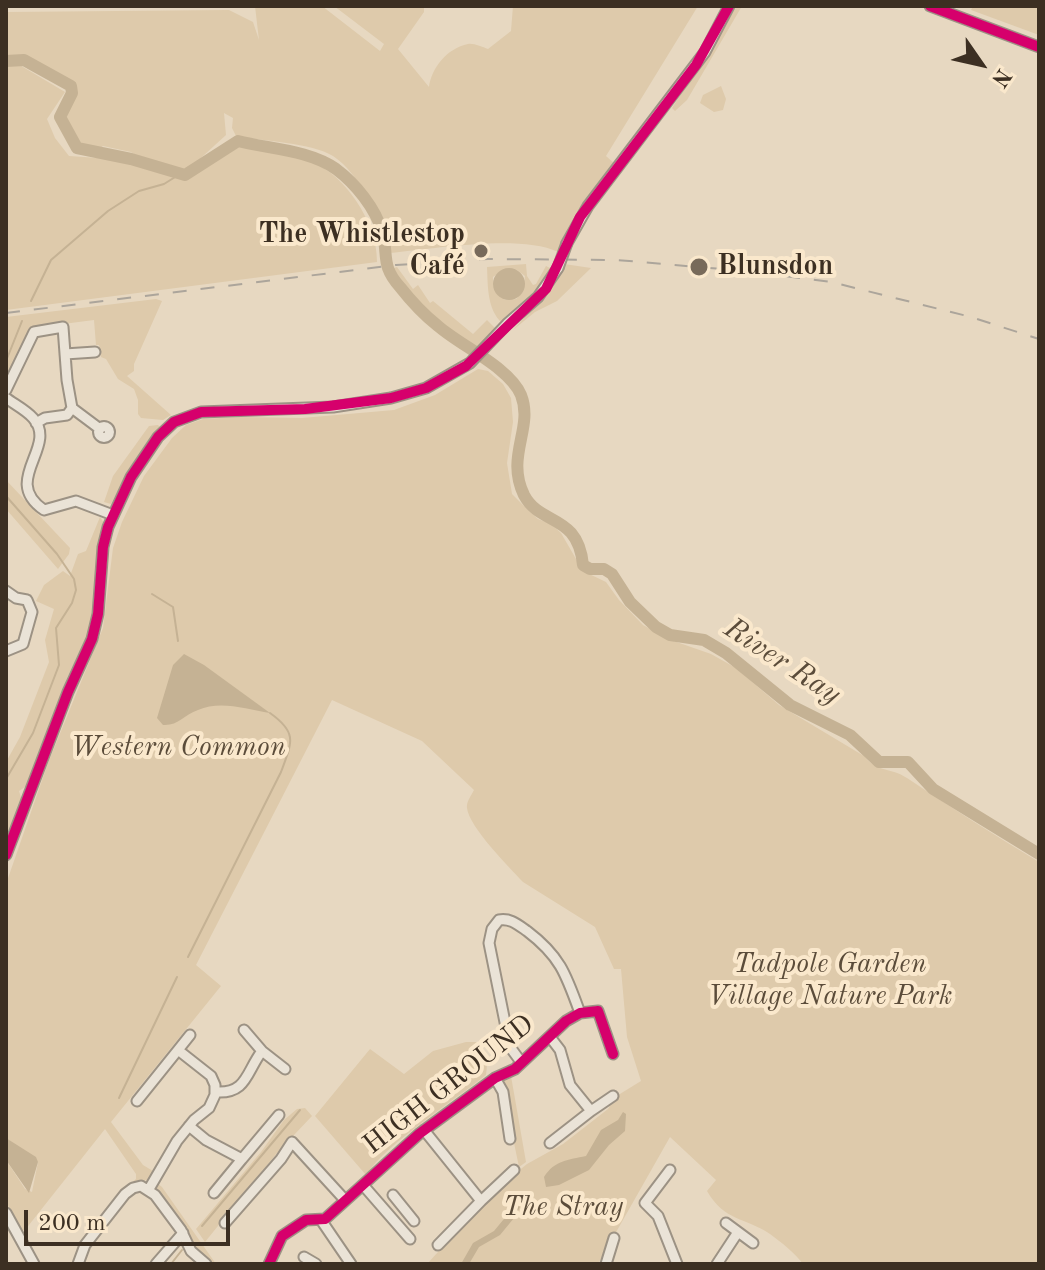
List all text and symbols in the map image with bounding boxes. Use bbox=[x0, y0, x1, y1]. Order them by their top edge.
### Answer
north arrow bbox=[941, 24, 1021, 104]
text: N bbox=[987, 64, 1015, 91]
place label: The Whistlestop Café bbox=[258, 218, 465, 284]
marker: The Whistlestop Café bbox=[472, 242, 490, 260]
place label: Blunsdon bbox=[717, 250, 833, 284]
marker: Blunsdon bbox=[688, 256, 710, 278]
water label: River Ray bbox=[717, 611, 847, 713]
park label: Western Common bbox=[70, 731, 286, 765]
park label: Tadpole Garden Village Nature Park bbox=[708, 948, 952, 1014]
street label: HIGH GROUND bbox=[357, 1008, 541, 1162]
park label: The Stray bbox=[503, 1191, 623, 1225]
scale bar bbox=[28, 1194, 234, 1244]
text: 200 m bbox=[38, 1212, 106, 1236]

